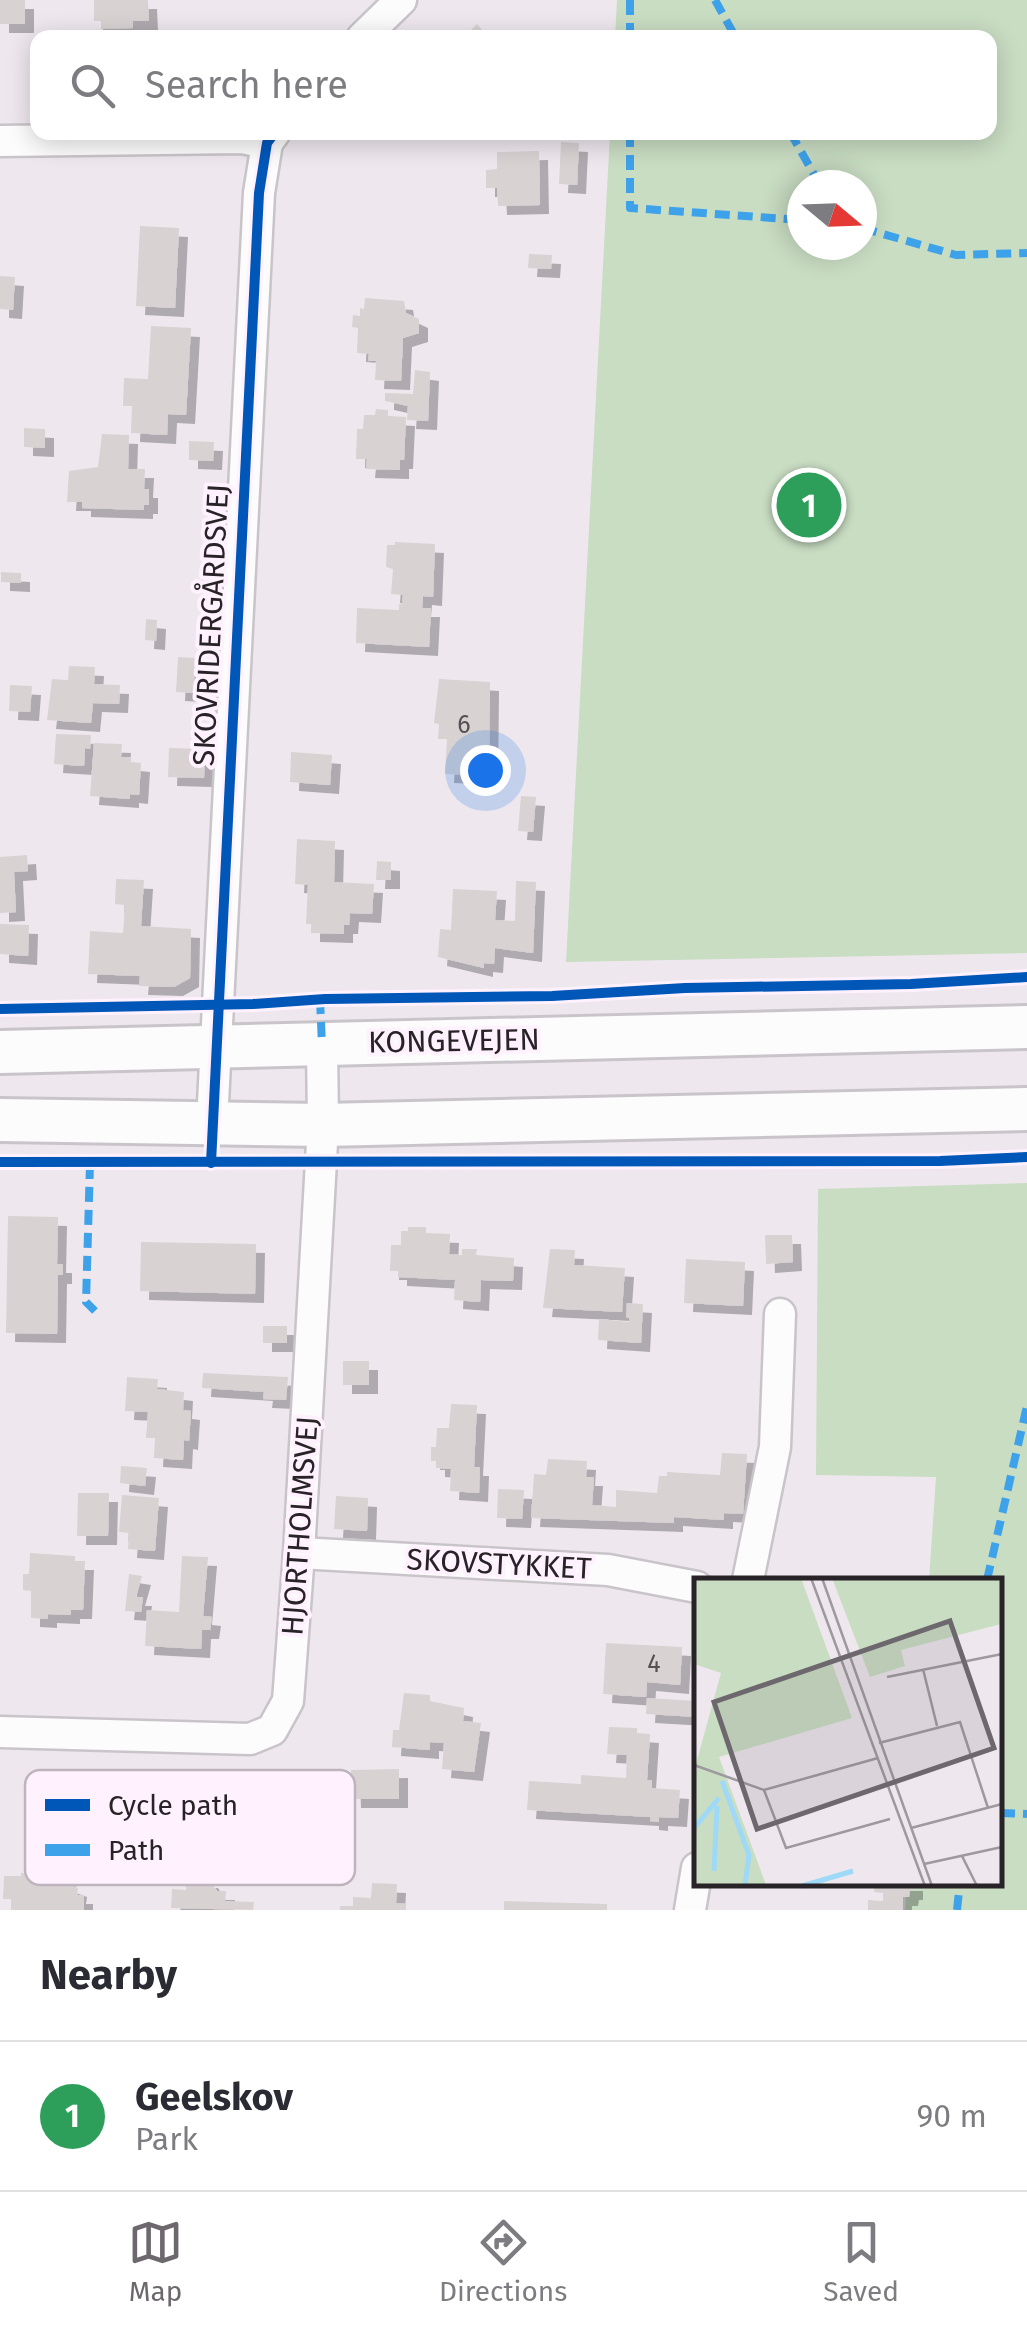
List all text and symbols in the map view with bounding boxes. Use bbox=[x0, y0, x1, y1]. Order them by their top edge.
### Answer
search box bbox=[30, 30, 997, 140]
icon: search bbox=[65, 58, 120, 113]
text: Search here bbox=[145, 62, 348, 108]
north arrow bbox=[787, 170, 877, 260]
pin: 1 bbox=[776, 468, 842, 542]
street label: SKOVRIDERGÅRDSVEJ bbox=[185, 483, 236, 767]
house number: 6 bbox=[457, 710, 471, 740]
your location bbox=[460, 745, 511, 796]
street label: KONGEVEJEN bbox=[368, 1022, 540, 1060]
street label: HJORTHOLMSVEJ bbox=[274, 1415, 326, 1637]
street label: SKOVSTYKKET bbox=[406, 1541, 593, 1587]
inset map bbox=[694, 1578, 1002, 1885]
house number: 4 bbox=[647, 1649, 661, 1679]
legend bbox=[25, 1770, 355, 1885]
text: Cycle path bbox=[108, 1789, 238, 1822]
text: Path bbox=[108, 1834, 164, 1867]
text: Nearby bbox=[40, 1950, 177, 2000]
text: Geelskov bbox=[135, 2074, 293, 2120]
text: 1 bbox=[65, 2097, 80, 2135]
text: 90 m bbox=[916, 2097, 987, 2135]
text: Park bbox=[135, 2120, 198, 2158]
tab: Map bbox=[128, 2215, 183, 2308]
tab: Directions bbox=[439, 2215, 567, 2308]
tab: Saved bbox=[823, 2215, 899, 2308]

